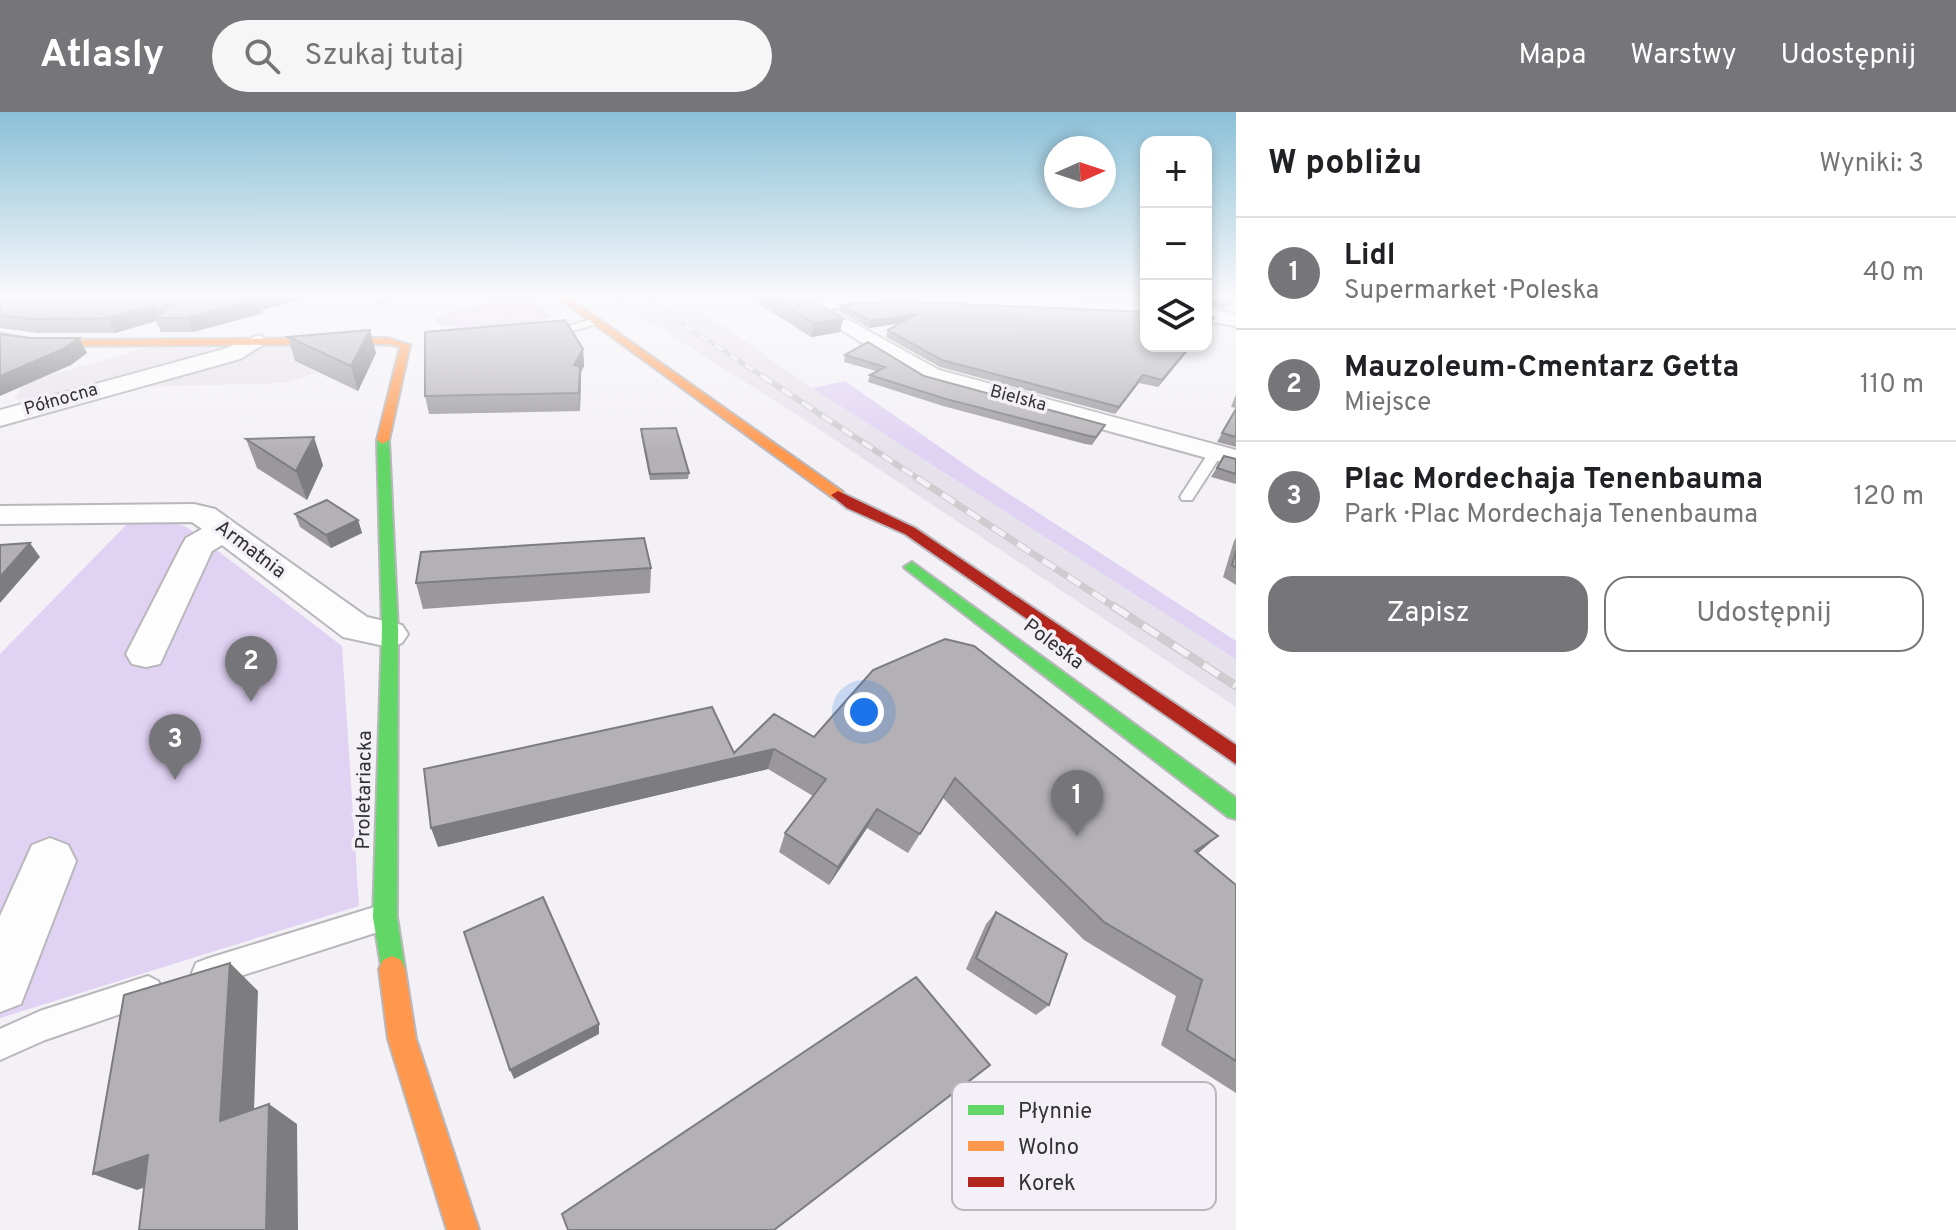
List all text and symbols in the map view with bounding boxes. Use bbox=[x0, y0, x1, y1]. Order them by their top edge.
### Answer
search box bbox=[212, 20, 772, 92]
text: Atlasly bbox=[40, 32, 164, 81]
icon: search bbox=[240, 34, 284, 78]
text: Szukaj tutaj bbox=[304, 38, 464, 75]
text: Mapa bbox=[1519, 38, 1586, 74]
text: Warstwy bbox=[1630, 38, 1737, 74]
text: Udostępnij bbox=[1781, 38, 1916, 74]
north arrow bbox=[1044, 136, 1116, 208]
map controls bbox=[1140, 136, 1212, 352]
button: + bbox=[1140, 136, 1212, 208]
text: W pobliżu bbox=[1268, 143, 1422, 186]
text: Wyniki: 3 bbox=[1819, 148, 1924, 181]
button: − bbox=[1140, 208, 1212, 280]
text: Lidl bbox=[1344, 238, 1396, 275]
text: 1 bbox=[1289, 257, 1299, 290]
text: 40 m bbox=[1863, 257, 1924, 290]
text: Supermarket · Poleska bbox=[1344, 275, 1599, 308]
button: layers bbox=[1140, 280, 1212, 352]
text: Mauzoleum-Cmentarz Getta bbox=[1344, 350, 1739, 387]
text: 2 bbox=[1286, 369, 1302, 402]
text: 110 m bbox=[1860, 369, 1924, 402]
street label: Północna bbox=[21, 379, 101, 421]
street label: Bielska bbox=[987, 380, 1049, 418]
text: Miejsce bbox=[1344, 387, 1431, 420]
text: Plac Mordechaja Tenenbauma bbox=[1344, 462, 1763, 499]
text: 3 bbox=[1286, 481, 1302, 514]
text: 120 m bbox=[1854, 481, 1924, 514]
text: Park · Plac Mordechaja Tenenbauma bbox=[1344, 499, 1758, 532]
street label: Armatnia bbox=[209, 515, 291, 585]
button: Zapisz bbox=[1268, 576, 1588, 652]
button: Udostępnij bbox=[1604, 576, 1924, 652]
street label: Poleska bbox=[1017, 614, 1089, 676]
pin: 2 bbox=[225, 636, 277, 702]
your location bbox=[844, 692, 884, 732]
pin: 3 bbox=[149, 714, 201, 780]
street label: Proletariacka bbox=[351, 730, 379, 850]
pin: 1 bbox=[1051, 770, 1103, 836]
legend bbox=[952, 1082, 1216, 1210]
text: Płynnie bbox=[1018, 1099, 1092, 1126]
text: Wolno bbox=[1018, 1135, 1079, 1162]
text: Korek bbox=[1018, 1171, 1076, 1198]

